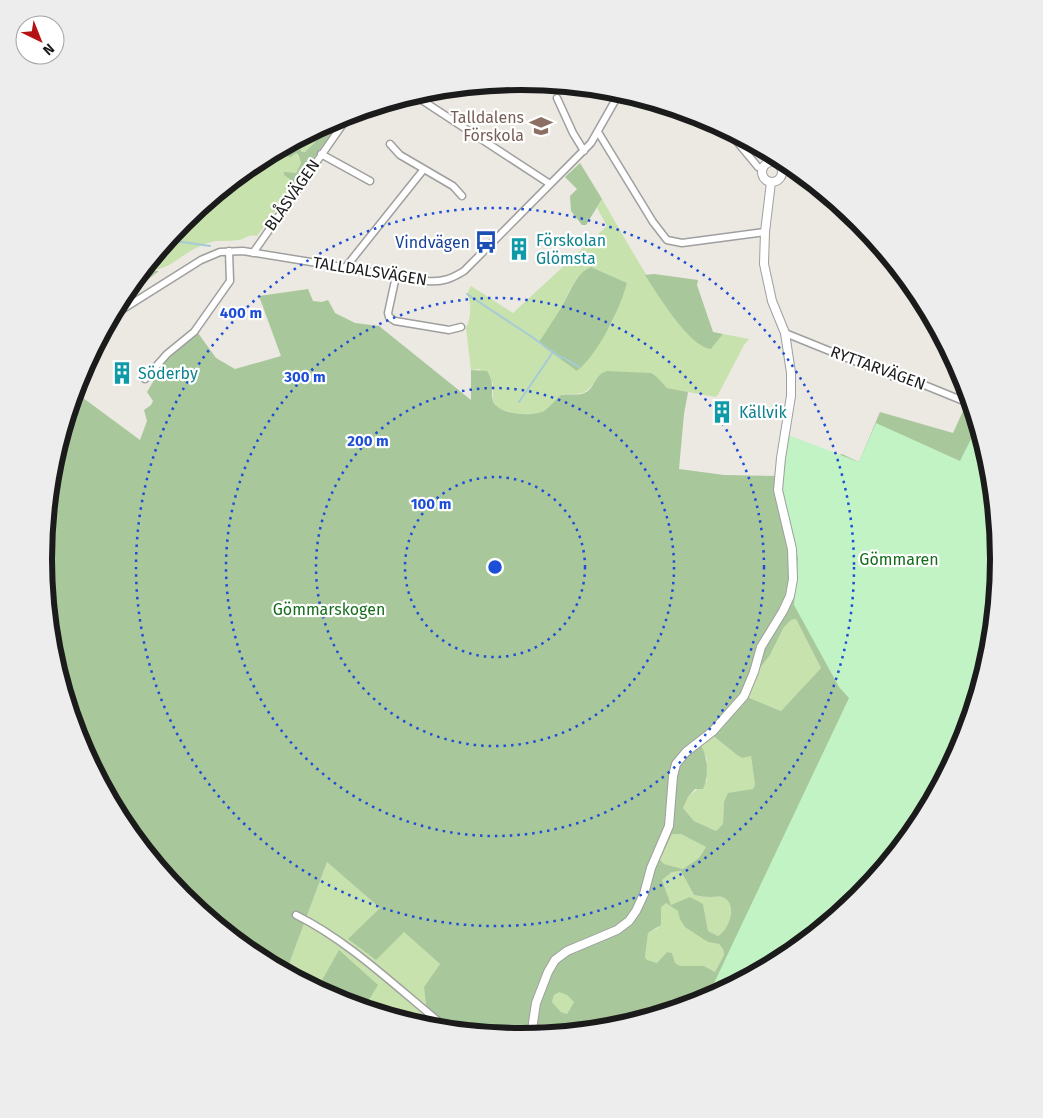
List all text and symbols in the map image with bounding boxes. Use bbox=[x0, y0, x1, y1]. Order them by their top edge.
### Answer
north arrow bbox=[15, 15, 65, 65]
text: N bbox=[39, 40, 58, 59]
place label: Talldalens Förskola bbox=[450, 108, 524, 145]
school or university icon: Talldalens Förskola bbox=[528, 113, 554, 139]
street label: BLÅSVÄGEN bbox=[260, 155, 323, 234]
bus stop icon: Vindvägen bbox=[473, 229, 499, 255]
place label: Förskolan Glömsta bbox=[536, 231, 606, 268]
place label: Vindvägen bbox=[395, 233, 470, 252]
building icon: Förskolan Glömsta bbox=[506, 236, 532, 262]
street label: TALLDALSVÄGEN bbox=[312, 253, 428, 289]
text: 400 m bbox=[220, 304, 262, 322]
street label: RYTTARVÄGEN bbox=[828, 342, 928, 394]
building icon: Söderby bbox=[109, 360, 135, 386]
place label: Söderby bbox=[138, 364, 198, 383]
text: 300 m bbox=[283, 368, 326, 386]
building icon: Källvik bbox=[709, 399, 735, 425]
place label: Källvik bbox=[739, 403, 787, 422]
text: 200 m bbox=[347, 432, 389, 450]
text: 100 m bbox=[411, 495, 451, 513]
park label: Gömmaren bbox=[859, 550, 939, 569]
centre of rings bbox=[486, 558, 504, 576]
park label: Gömmarskogen bbox=[273, 600, 385, 619]

